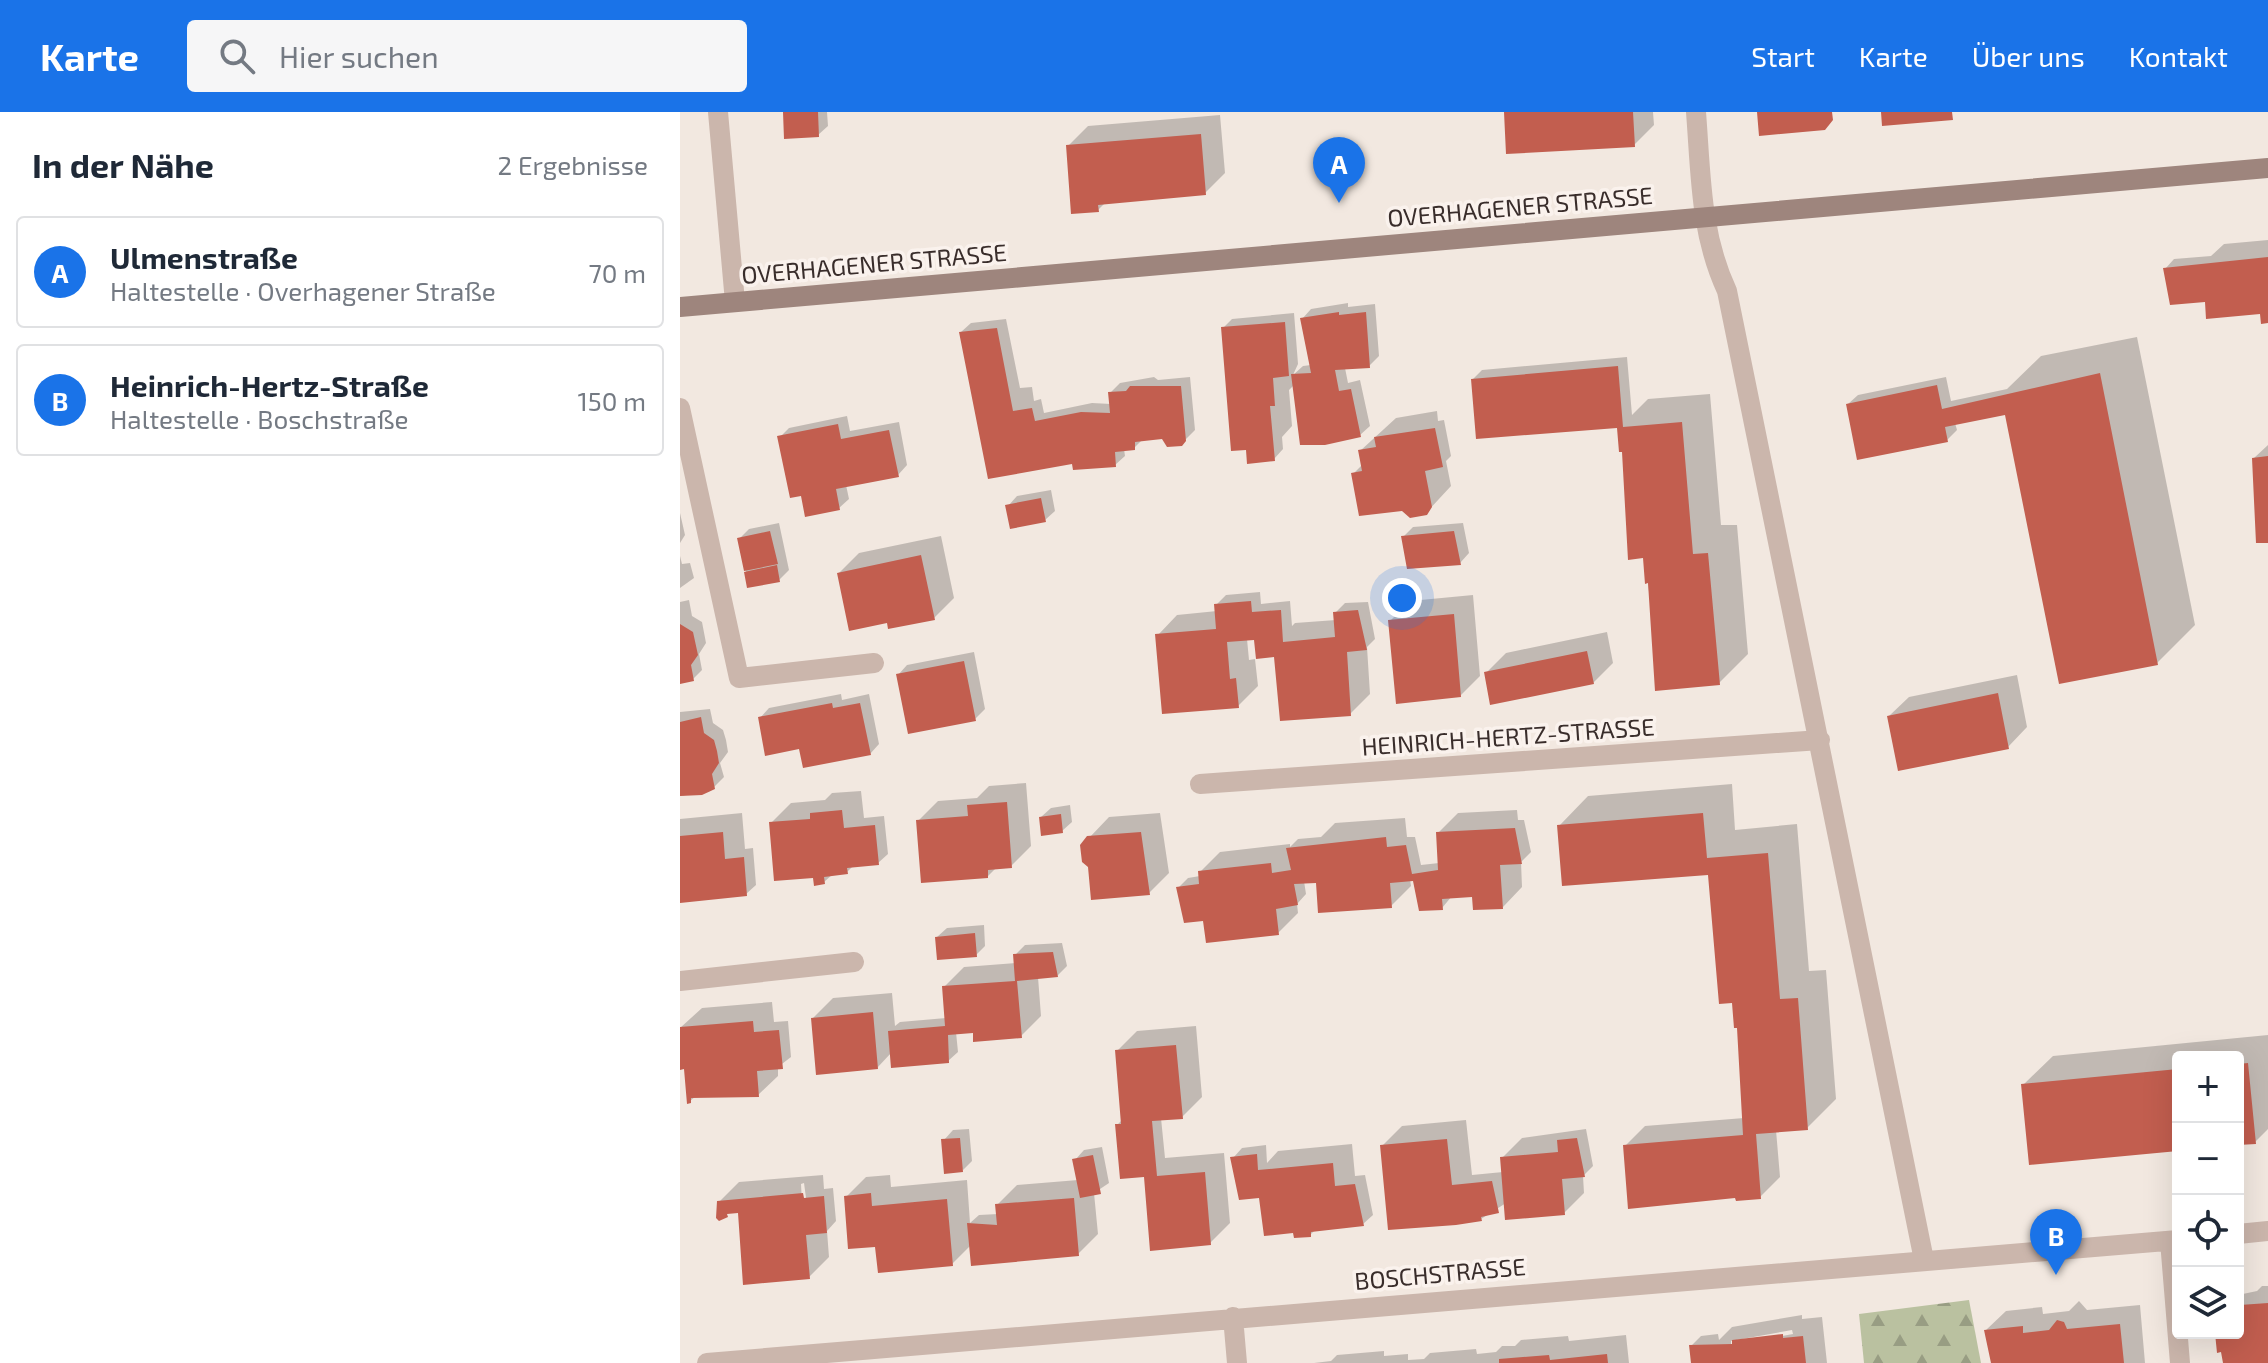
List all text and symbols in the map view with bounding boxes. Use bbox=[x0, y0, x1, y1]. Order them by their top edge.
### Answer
search box bbox=[187, 20, 747, 92]
text: Karte bbox=[40, 33, 139, 79]
icon: search bbox=[215, 34, 259, 78]
text: Hier suchen bbox=[279, 38, 439, 74]
text: Start bbox=[1751, 39, 1815, 73]
text: Karte bbox=[1859, 39, 1928, 73]
text: Über uns bbox=[1972, 39, 2085, 73]
text: Kontakt bbox=[2129, 39, 2228, 73]
pin: A bbox=[1313, 137, 1365, 203]
text: In der Nähe bbox=[32, 144, 214, 185]
text: 2 Ergebnisse bbox=[498, 149, 648, 180]
street label: OVERHAGENER STRASSE bbox=[1386, 180, 1654, 232]
street label: OVERHAGENER STRASSE bbox=[740, 237, 1008, 289]
text: Ulmenstraße bbox=[110, 239, 298, 275]
text: A bbox=[52, 257, 68, 288]
text: 70 m bbox=[588, 257, 646, 288]
text: Haltestelle · Overhagener Straße bbox=[110, 275, 496, 306]
text: Heinrich-Hertz-Straße bbox=[110, 367, 429, 403]
text: B bbox=[52, 385, 68, 416]
text: 150 m bbox=[577, 385, 646, 416]
text: Haltestelle · Boschstraße bbox=[110, 403, 409, 434]
your location bbox=[1382, 578, 1422, 618]
street label: HEINRICH-HERTZ-STRASSE bbox=[1360, 711, 1656, 761]
map controls bbox=[2172, 1051, 2244, 1339]
button: + bbox=[2172, 1051, 2244, 1123]
button: − bbox=[2172, 1123, 2244, 1195]
button: locate bbox=[2172, 1195, 2244, 1267]
pin: B bbox=[2030, 1209, 2082, 1275]
street label: BOSCHSTRASSE bbox=[1353, 1251, 1527, 1295]
button: layers bbox=[2172, 1267, 2244, 1339]

